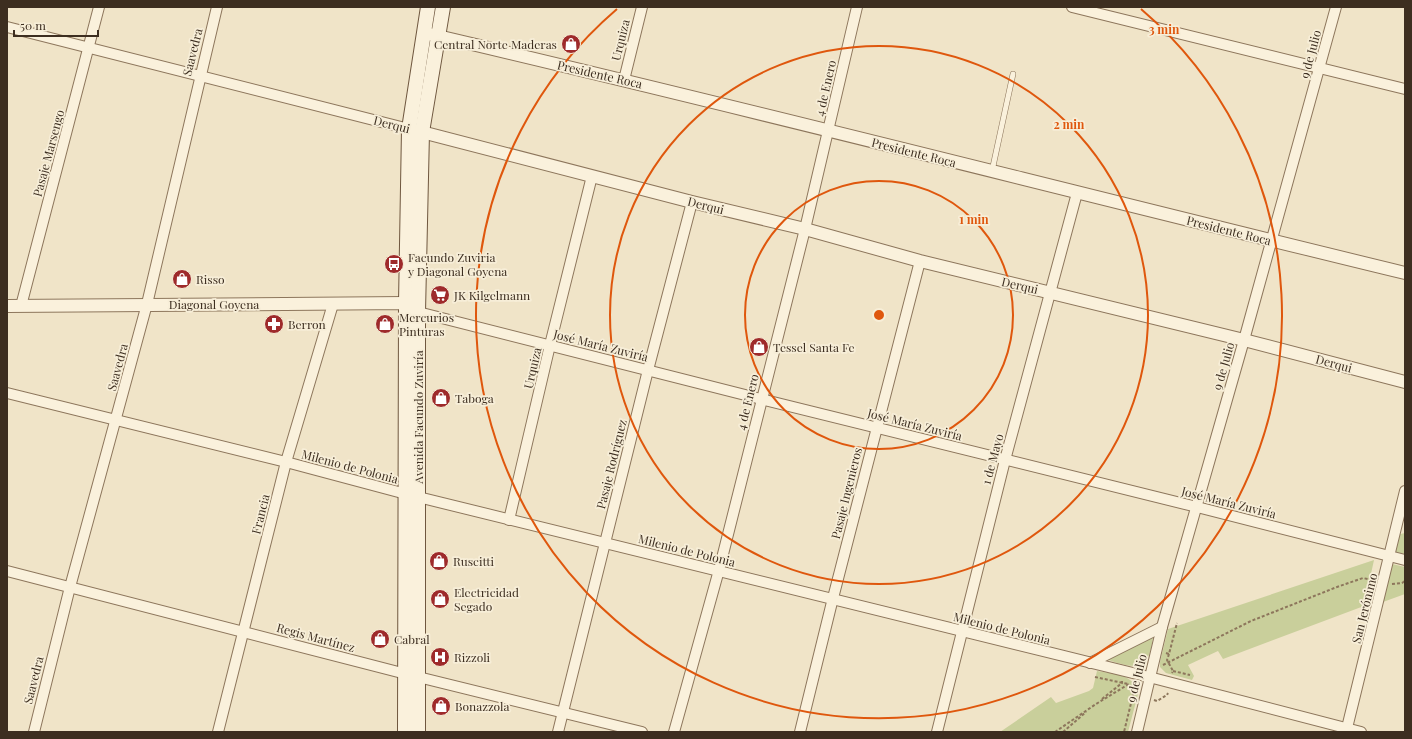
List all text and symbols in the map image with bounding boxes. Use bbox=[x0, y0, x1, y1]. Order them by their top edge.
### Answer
scale bar bbox=[14, 12, 98, 38]
text: 50 m bbox=[20, 17, 46, 33]
street label: Urquiza bbox=[607, 18, 633, 62]
text: 3 min bbox=[1149, 21, 1180, 37]
street label: Saavedra bbox=[178, 27, 206, 77]
street label: 9 de Julio bbox=[1296, 28, 1324, 80]
shop icon: Central Norte Maderas bbox=[560, 33, 582, 55]
place label: Central Norte Maderas bbox=[434, 36, 557, 52]
street label: Presidente Roca bbox=[556, 56, 644, 92]
street label: 4 de Enero bbox=[811, 58, 839, 118]
street label: Pasaje Marsengo bbox=[29, 107, 67, 198]
street label: Derqui bbox=[372, 112, 412, 136]
text: 2 min bbox=[1054, 116, 1085, 132]
street label: Presidente Roca bbox=[870, 134, 958, 170]
street label: Derqui bbox=[686, 193, 726, 217]
text: 1 min bbox=[959, 211, 989, 227]
street label: Presidente Roca bbox=[1185, 212, 1273, 248]
place label: Facundo Zuviria y Diagonal Goyena bbox=[407, 249, 507, 279]
bus stop icon: Facundo Zuviria y Diagonal Goyena bbox=[383, 253, 405, 275]
shop icon: Risso bbox=[171, 268, 193, 290]
place label: Risso bbox=[196, 271, 225, 287]
street label: Derqui bbox=[1000, 273, 1040, 297]
supermarket icon: JK Kilgelmann bbox=[429, 284, 451, 306]
place label: JK Kilgelmann bbox=[453, 287, 530, 303]
street label: Diagonal Goyena bbox=[169, 296, 259, 312]
centre of rings bbox=[872, 308, 886, 322]
place label: Mercurios Pinturas bbox=[399, 309, 454, 339]
pharmacy icon: Berron bbox=[263, 313, 285, 335]
shop icon: Mercurios Pinturas bbox=[374, 313, 396, 335]
place label: Berron bbox=[288, 316, 326, 332]
street label: José María Zuviría bbox=[551, 325, 650, 364]
shop icon: Tessel Santa Fe bbox=[748, 336, 770, 358]
place label: Tessel Santa Fe bbox=[773, 339, 855, 355]
street label: 9 de Julio bbox=[1209, 340, 1238, 392]
street label: Saavedra bbox=[103, 341, 131, 392]
street label: Urquiza bbox=[519, 346, 545, 390]
street label: Avenida Facundo Zuviría bbox=[410, 350, 426, 485]
street label: Derqui bbox=[1314, 350, 1354, 376]
street label: 4 de Enero bbox=[732, 372, 762, 432]
shop icon: Taboga bbox=[430, 387, 452, 409]
place label: Taboga bbox=[455, 390, 494, 406]
street label: José María Zuviría bbox=[865, 404, 964, 443]
street label: Pasaje Rodríguez bbox=[592, 417, 630, 510]
street label: 1 de Mayo bbox=[978, 431, 1007, 486]
street label: Milenio de Polonia bbox=[300, 445, 400, 487]
street label: Pasaje Ingenieros bbox=[827, 446, 865, 540]
street label: José María Zuviría bbox=[1179, 482, 1278, 521]
street label: Francia bbox=[247, 492, 273, 536]
street label: Milenio de Polonia bbox=[637, 530, 737, 570]
shop icon: Ruscitti bbox=[428, 550, 450, 572]
place label: Ruscitti bbox=[453, 553, 494, 569]
street label: San Jerónimo bbox=[1348, 571, 1381, 645]
place label: Electricidad Segado bbox=[454, 584, 519, 614]
shop icon: Electricidad Segado bbox=[429, 588, 451, 610]
street label: Milenio de Polonia bbox=[952, 608, 1052, 648]
street label: Regis Martínez bbox=[275, 619, 357, 655]
shop icon: Cabral bbox=[369, 628, 391, 650]
place label: Cabral bbox=[394, 631, 430, 647]
hospital icon: Rizzoli bbox=[429, 646, 451, 668]
place label: Rizzoli bbox=[454, 649, 491, 665]
street label: 9 de Julio bbox=[1122, 652, 1150, 704]
street label: Saavedra bbox=[19, 655, 47, 705]
shop icon: Bonazzola bbox=[430, 695, 452, 717]
place label: Bonazzola bbox=[455, 698, 510, 714]

